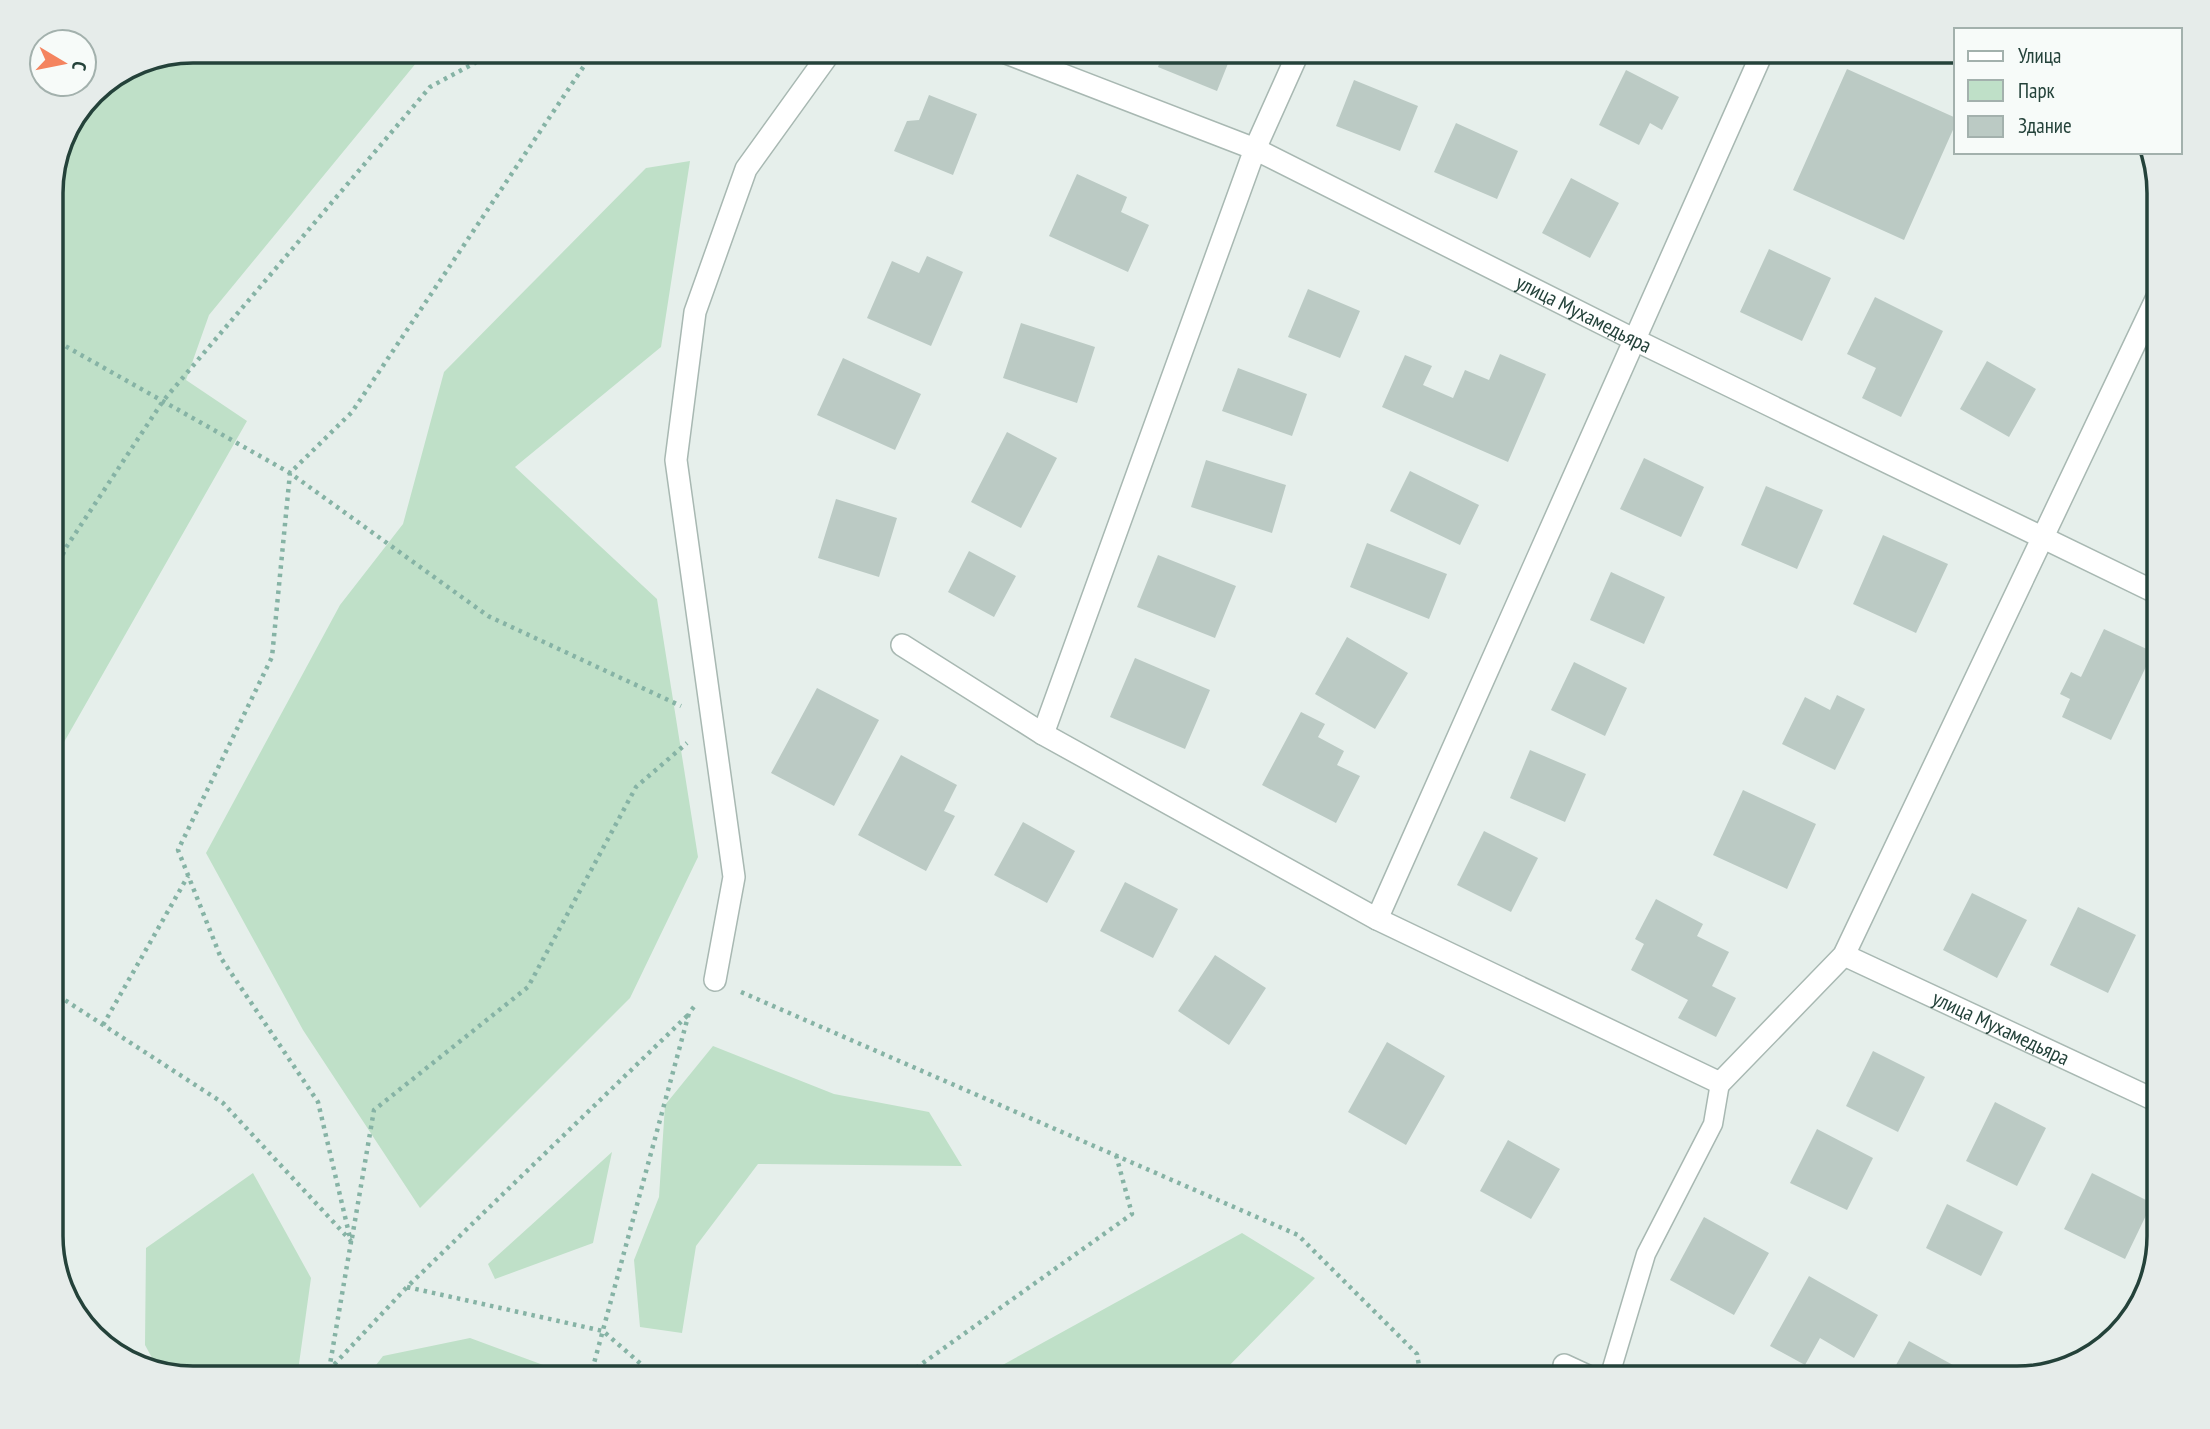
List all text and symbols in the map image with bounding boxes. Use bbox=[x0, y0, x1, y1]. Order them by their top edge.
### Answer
north arrow bbox=[28, 28, 98, 98]
legend bbox=[1954, 28, 2182, 154]
text: Улица bbox=[2018, 42, 2061, 69]
text: С bbox=[67, 60, 92, 73]
text: Парк bbox=[2018, 77, 2055, 104]
text: Здание bbox=[2018, 112, 2072, 139]
street label: улица Мухамедьяра bbox=[1512, 268, 1656, 359]
street label: улица Мухамедьяра bbox=[1928, 984, 2074, 1071]

